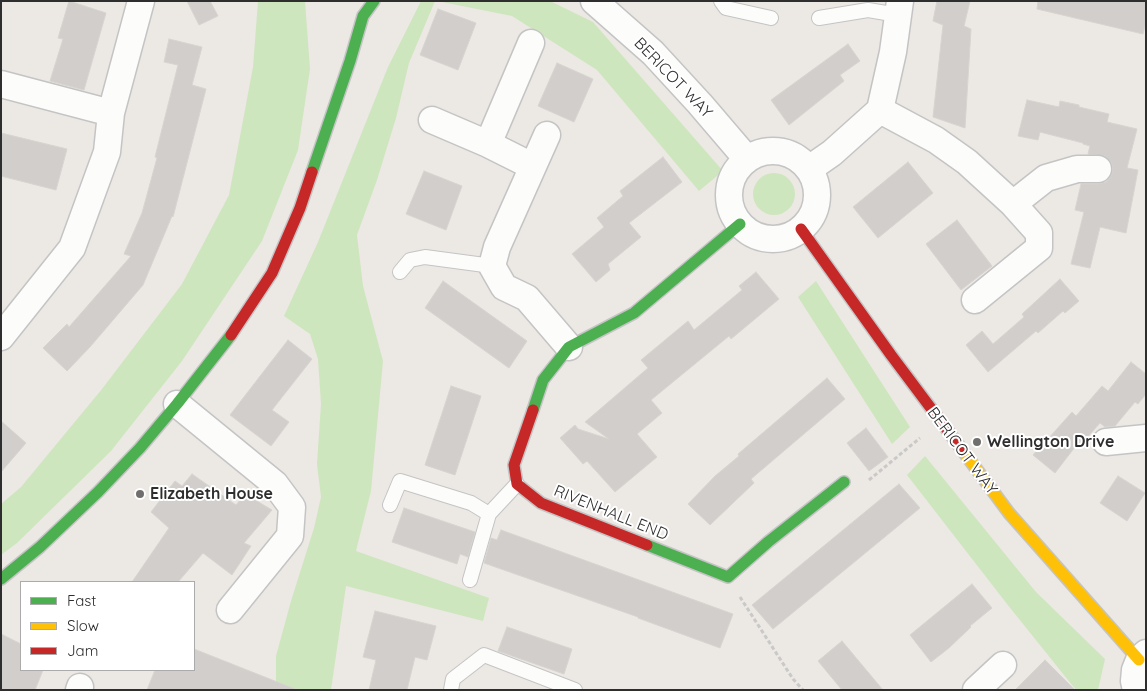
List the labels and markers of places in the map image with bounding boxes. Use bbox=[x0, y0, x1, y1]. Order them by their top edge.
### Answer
place label: Wellington Drive bbox=[987, 432, 1114, 452]
marker: Wellington Drive bbox=[971, 436, 983, 448]
place label: Elizabeth House bbox=[150, 484, 273, 504]
marker: Elizabeth House bbox=[134, 488, 146, 500]

